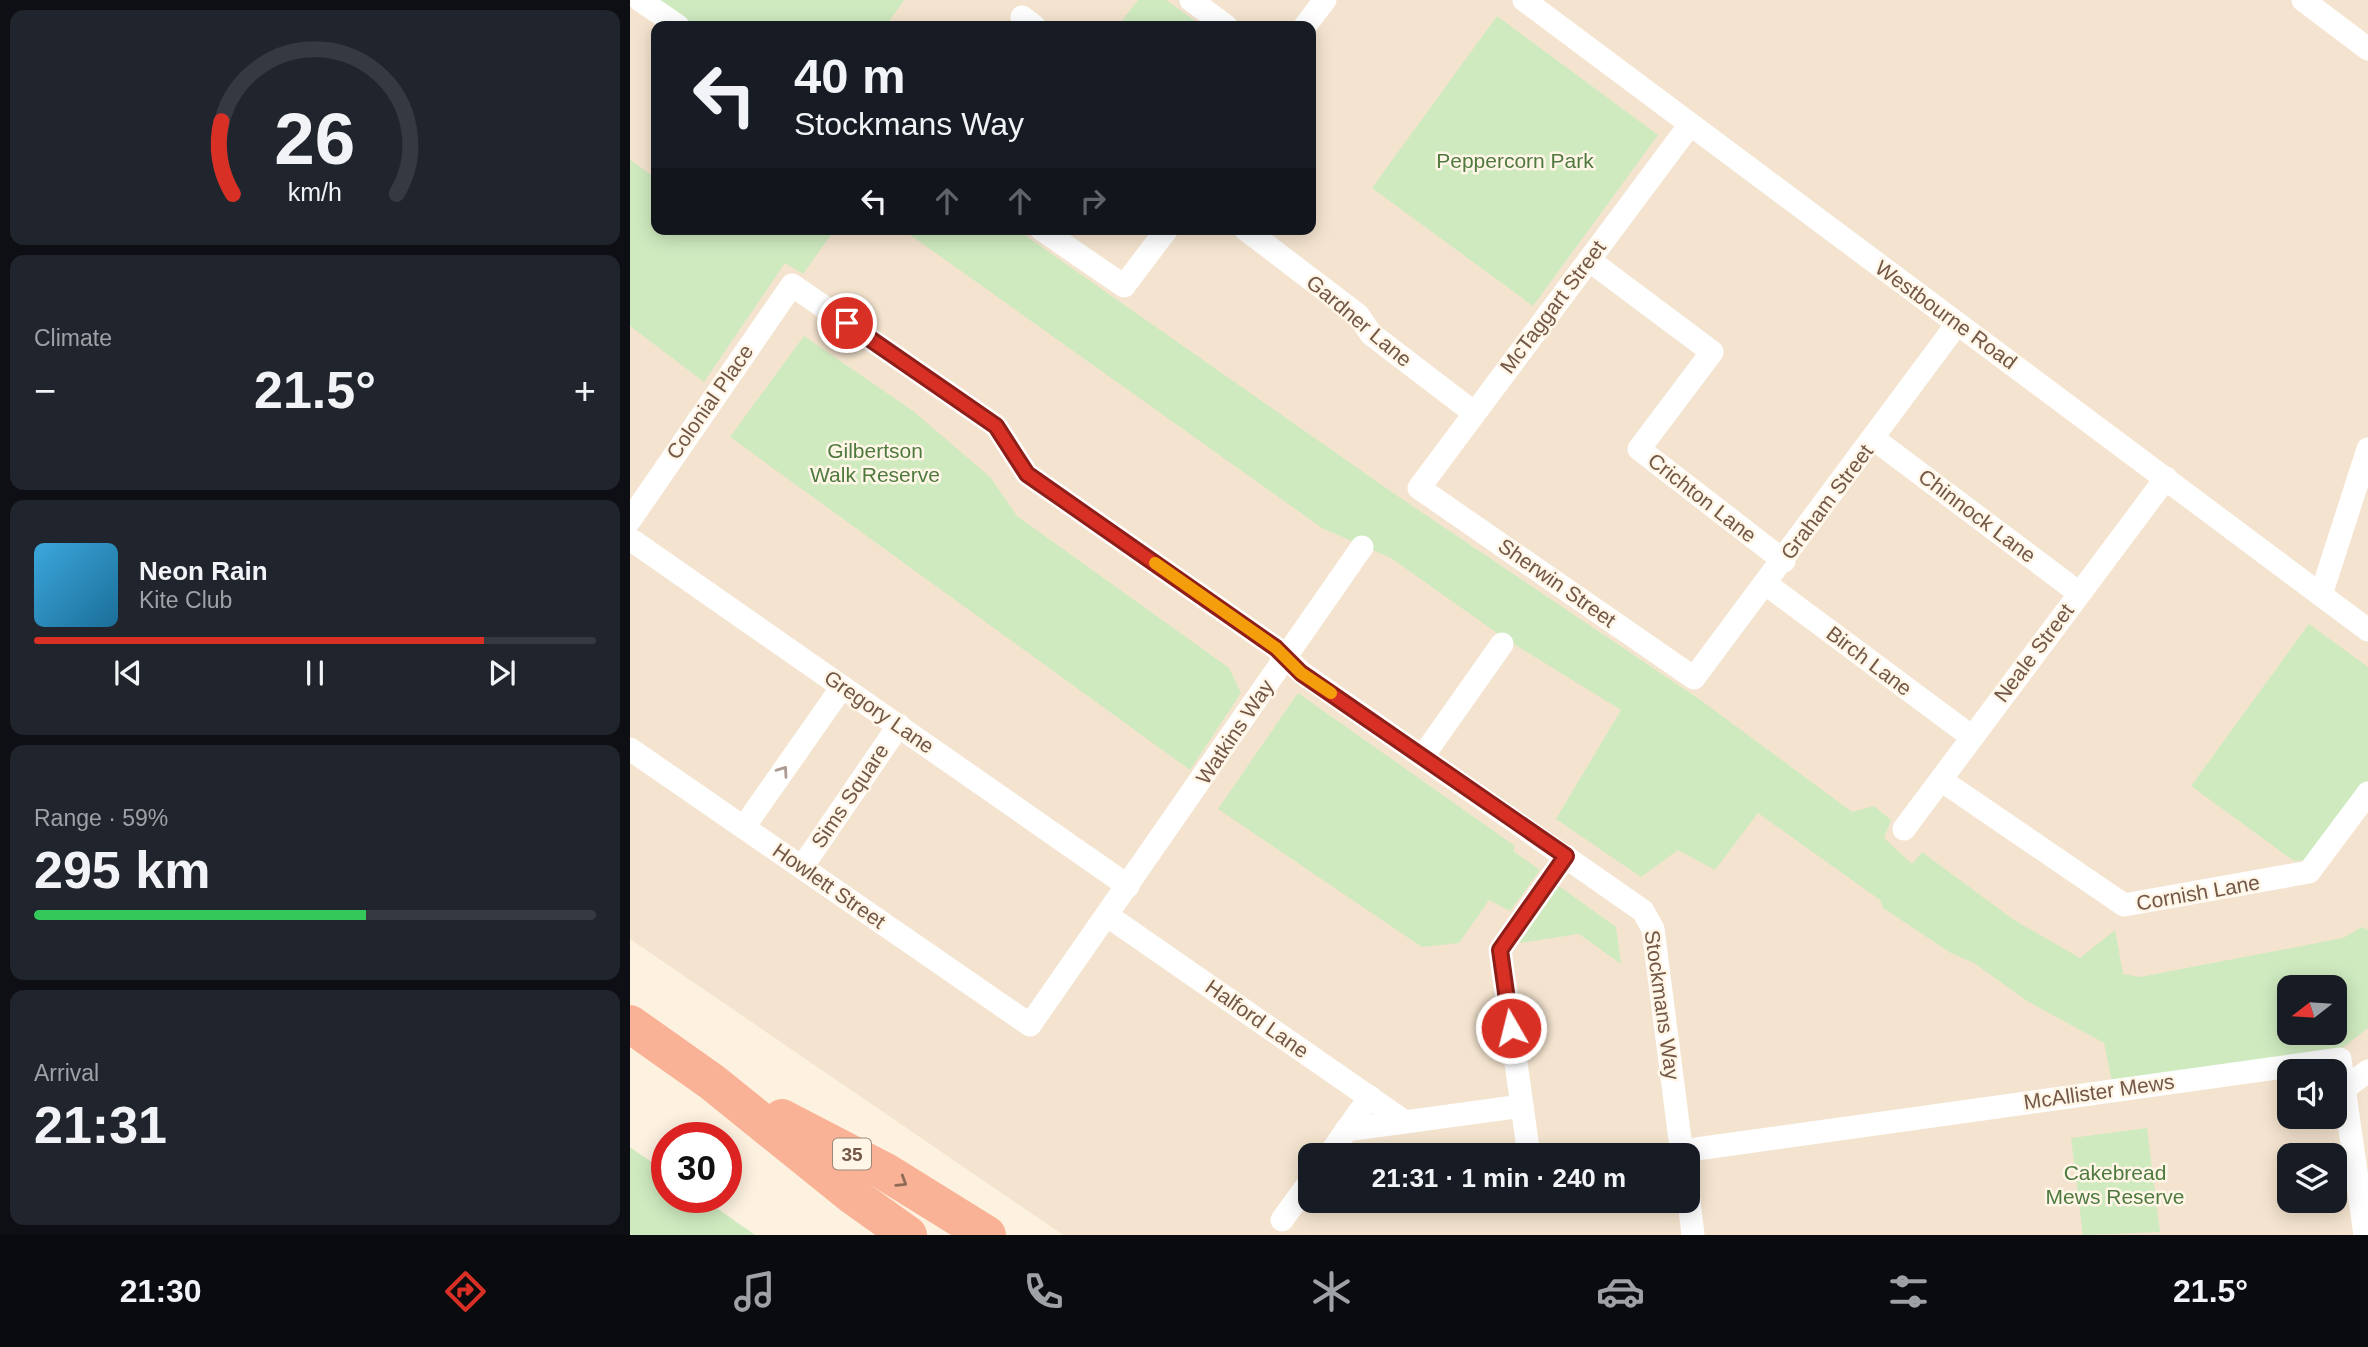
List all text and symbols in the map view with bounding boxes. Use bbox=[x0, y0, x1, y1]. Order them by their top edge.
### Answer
icon: left bbox=[679, 49, 770, 140]
text: 40 m bbox=[794, 49, 906, 103]
text: 26 bbox=[275, 98, 355, 179]
text: Stockmans Way bbox=[794, 106, 1024, 142]
park label: Peppercorn Park bbox=[1436, 149, 1594, 172]
text: km/h bbox=[288, 177, 342, 205]
icon: left bbox=[855, 182, 893, 220]
icon: ahead bbox=[928, 182, 966, 220]
icon: ahead bbox=[1001, 182, 1039, 220]
icon: right bbox=[1074, 182, 1112, 220]
street label: McTaggart Street bbox=[1495, 236, 1610, 377]
street label: Westbourne Road bbox=[1871, 256, 2021, 374]
street label: Gardner Lane bbox=[1302, 270, 1416, 371]
pin bbox=[817, 293, 877, 353]
icon: arrive bbox=[828, 304, 866, 342]
text: Climate bbox=[34, 325, 112, 351]
street label: Colonial Place bbox=[662, 340, 758, 463]
text: 21.5° bbox=[254, 361, 376, 419]
text: − bbox=[34, 370, 56, 412]
text: + bbox=[574, 370, 596, 412]
park label: Gilbertson Walk Reserve bbox=[810, 439, 940, 486]
street label: Graham Street bbox=[1776, 440, 1877, 564]
street label: Crichton Lane bbox=[1644, 448, 1761, 547]
street label: Chinnock Lane bbox=[1914, 464, 2040, 567]
street label: Sherwin Street bbox=[1494, 534, 1620, 632]
text: Neon Rain bbox=[139, 556, 268, 586]
text: Kite Club bbox=[139, 587, 232, 613]
street label: Neale Street bbox=[1989, 599, 2078, 706]
street label: Birch Lane bbox=[1822, 621, 1916, 700]
icon: previous bbox=[109, 654, 147, 692]
icon: pause bbox=[296, 654, 334, 692]
icon: next bbox=[483, 654, 521, 692]
street label: Gregory Lane bbox=[820, 665, 938, 758]
street label: Watkins Way bbox=[1191, 675, 1278, 788]
street label: Sims Square bbox=[806, 739, 893, 852]
one-way arrow bbox=[775, 766, 787, 779]
text: Range · 59% bbox=[34, 805, 168, 831]
street label: Howlett Street bbox=[769, 838, 890, 933]
text: 295 km bbox=[34, 841, 210, 899]
street label: Cornish Lane bbox=[2134, 870, 2261, 915]
street label: Stockmans Way bbox=[1641, 929, 1684, 1082]
street label: Halford Lane bbox=[1201, 975, 1313, 1062]
north arrow bbox=[2277, 975, 2347, 1045]
map controls bbox=[2277, 975, 2347, 1213]
position arrow bbox=[1474, 991, 1548, 1065]
button: sound bbox=[2277, 1059, 2347, 1129]
text: Arrival bbox=[34, 1060, 99, 1086]
street label: McAllister Mews bbox=[2022, 1070, 2176, 1113]
text: 21:31 bbox=[34, 1096, 167, 1154]
speed limit sign: 30 bbox=[651, 1122, 742, 1213]
road number: 35 bbox=[833, 1138, 871, 1170]
button: layers bbox=[2277, 1143, 2347, 1213]
park label: Cakebread Mews Reserve bbox=[2046, 1161, 2184, 1208]
text: 21:31 · 1 min · 240 m bbox=[1372, 1163, 1626, 1193]
one-way arrow bbox=[895, 1174, 908, 1187]
icon: directions bbox=[441, 1267, 490, 1316]
icon: music bbox=[730, 1267, 779, 1316]
icon: phone bbox=[1019, 1267, 1068, 1316]
icon: climate bbox=[1307, 1267, 1356, 1316]
icon: car bbox=[1596, 1267, 1645, 1316]
icon: filters bbox=[1884, 1267, 1933, 1316]
text: 21:30 bbox=[120, 1273, 202, 1309]
text: 21.5° bbox=[2173, 1273, 2248, 1309]

